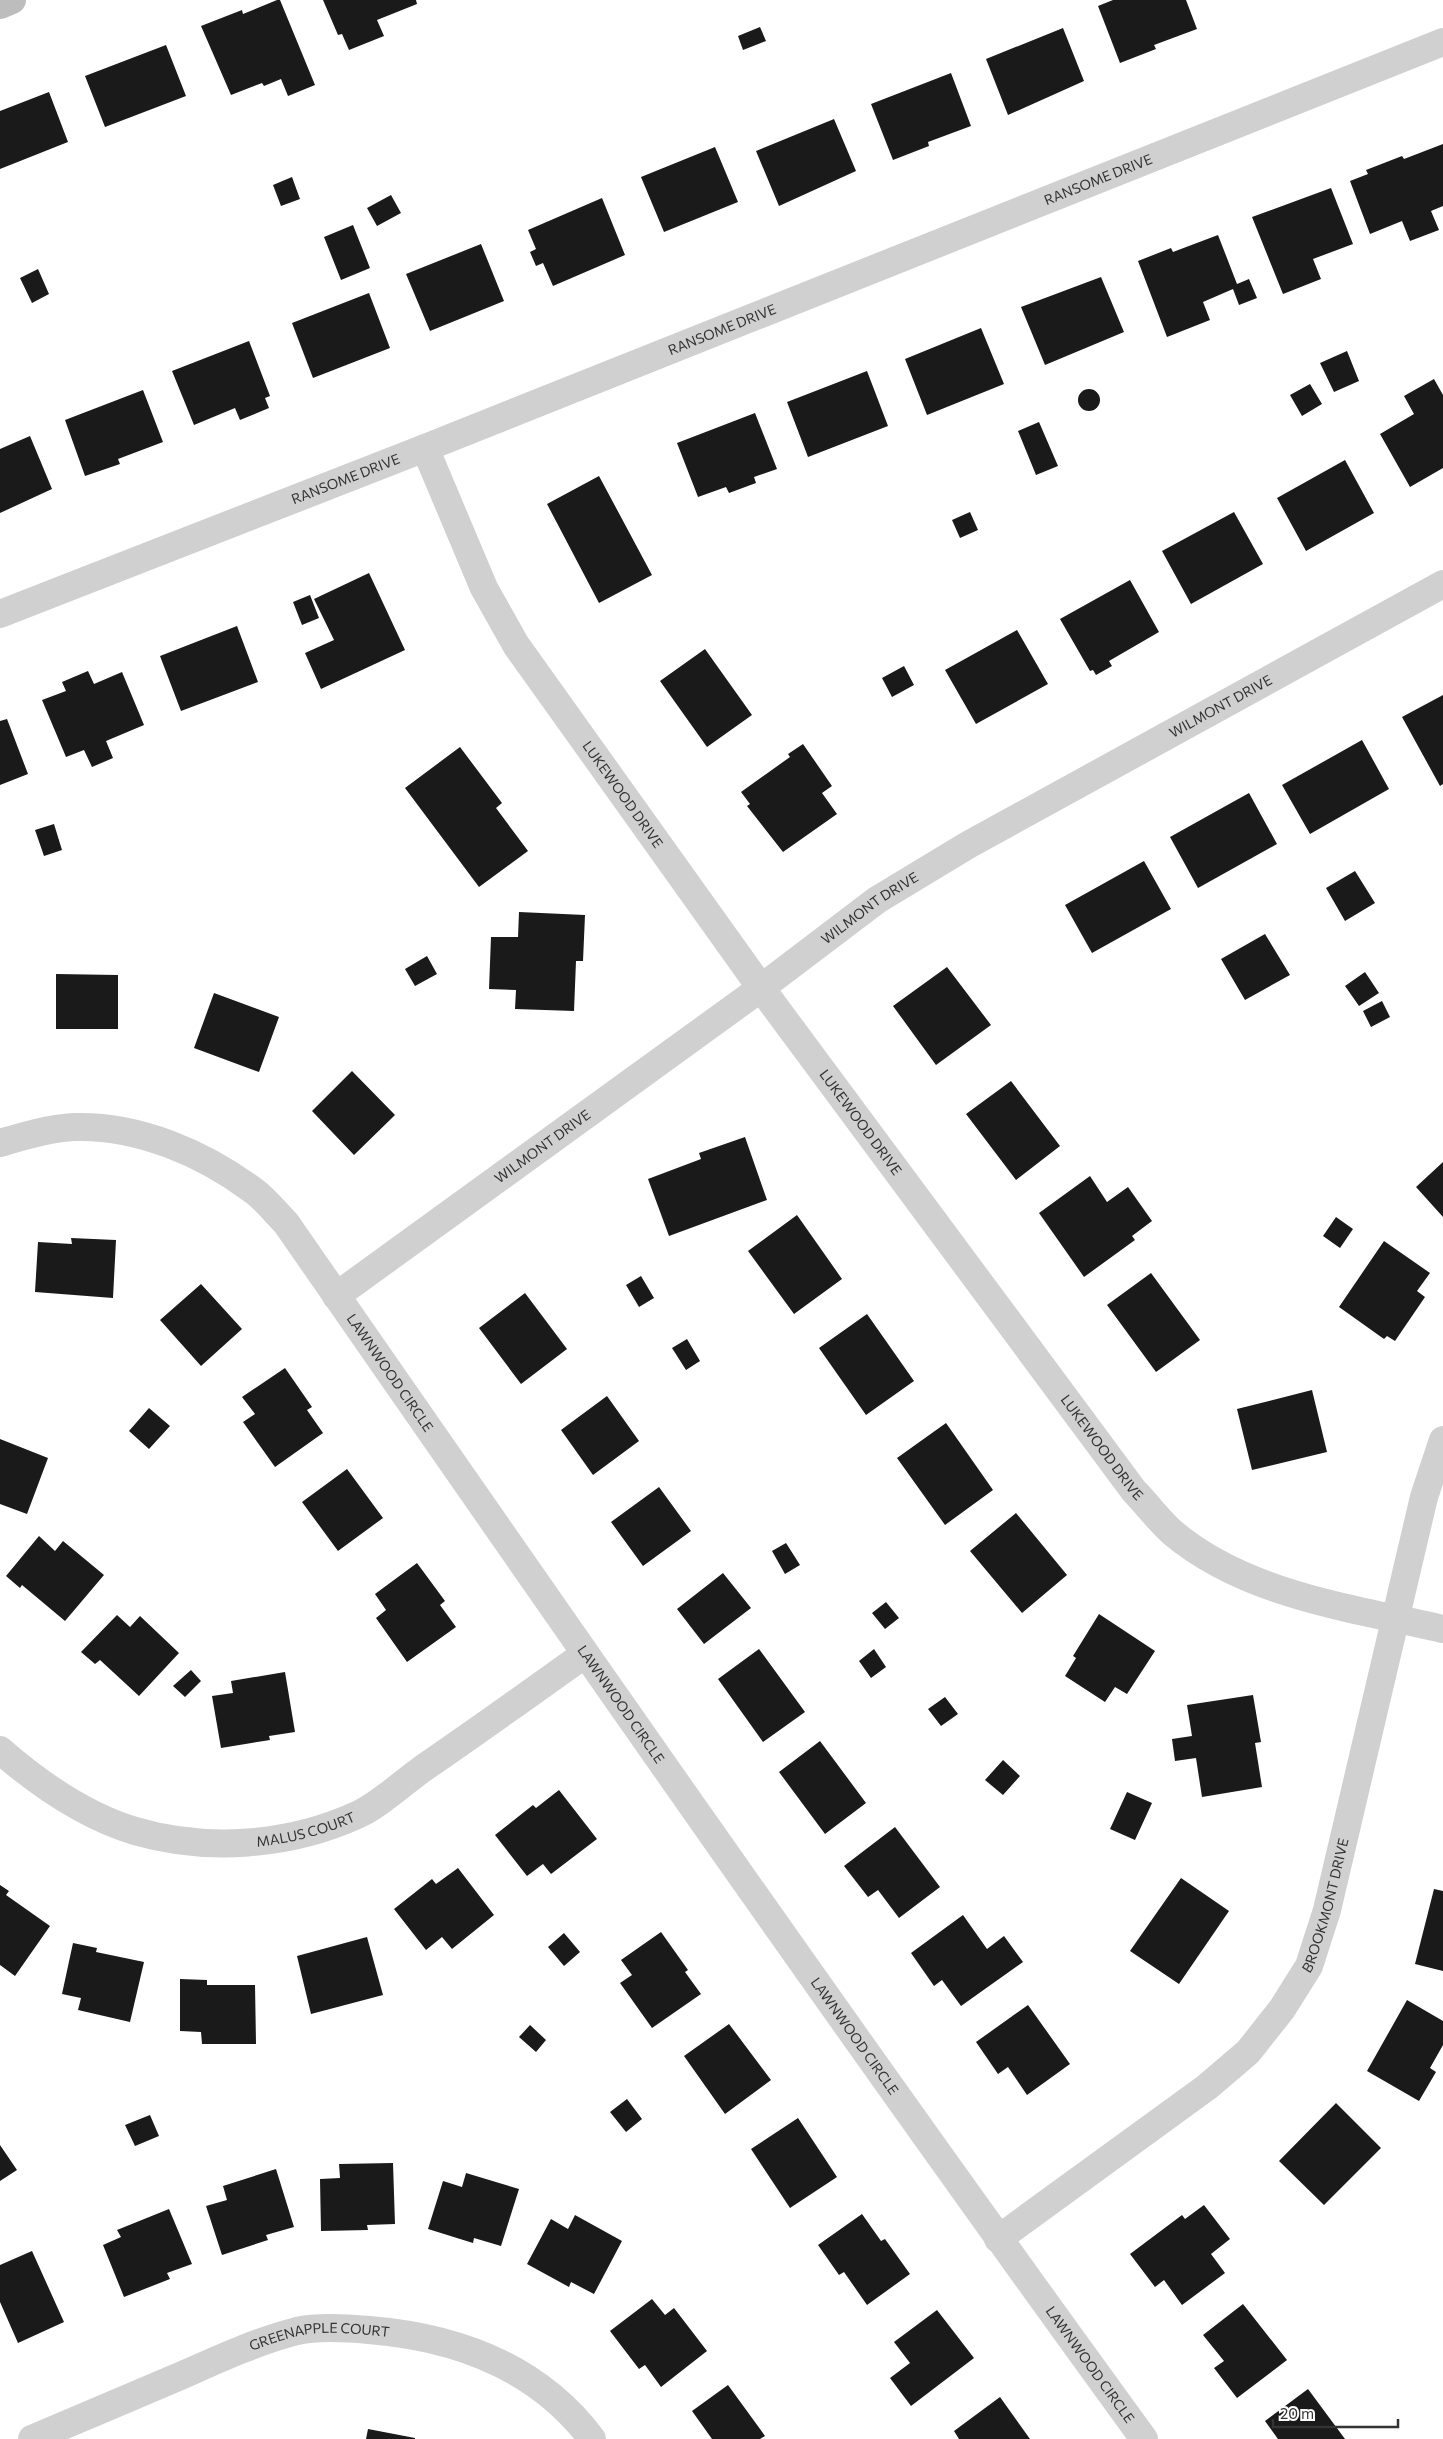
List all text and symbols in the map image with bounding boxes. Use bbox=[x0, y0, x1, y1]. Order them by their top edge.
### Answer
street label: RANSOME DRIVE bbox=[1041, 150, 1155, 208]
street label: RANSOME DRIVE bbox=[665, 300, 778, 358]
street label: RANSOME DRIVE bbox=[289, 450, 402, 507]
street label: WILMONT DRIVE bbox=[1166, 671, 1275, 741]
street label: LUKEWOOD DRIVE bbox=[579, 737, 667, 851]
street label: WILMONT DRIVE bbox=[818, 868, 921, 947]
street label: LUKEWOOD DRIVE bbox=[816, 1066, 906, 1178]
street label: WILMONT DRIVE bbox=[491, 1105, 594, 1186]
street label: LAWNWOOD CIRCLE bbox=[343, 1310, 437, 1435]
street label: LUKEWOOD DRIVE bbox=[1057, 1391, 1147, 1503]
street label: LAWNWOOD CIRCLE bbox=[574, 1642, 668, 1766]
street label: MALUS COURT bbox=[255, 1808, 357, 1850]
street label: BROOKMONT DRIVE bbox=[1298, 1836, 1352, 1976]
street label: LAWNWOOD CIRCLE bbox=[808, 1974, 903, 2098]
street label: LAWNWOOD CIRCLE bbox=[1042, 2303, 1138, 2426]
street label: GREENAPPLE COURT bbox=[247, 2319, 391, 2354]
scale bar bbox=[1273, 2396, 1398, 2428]
text: 20 m bbox=[1280, 2404, 1314, 2422]

